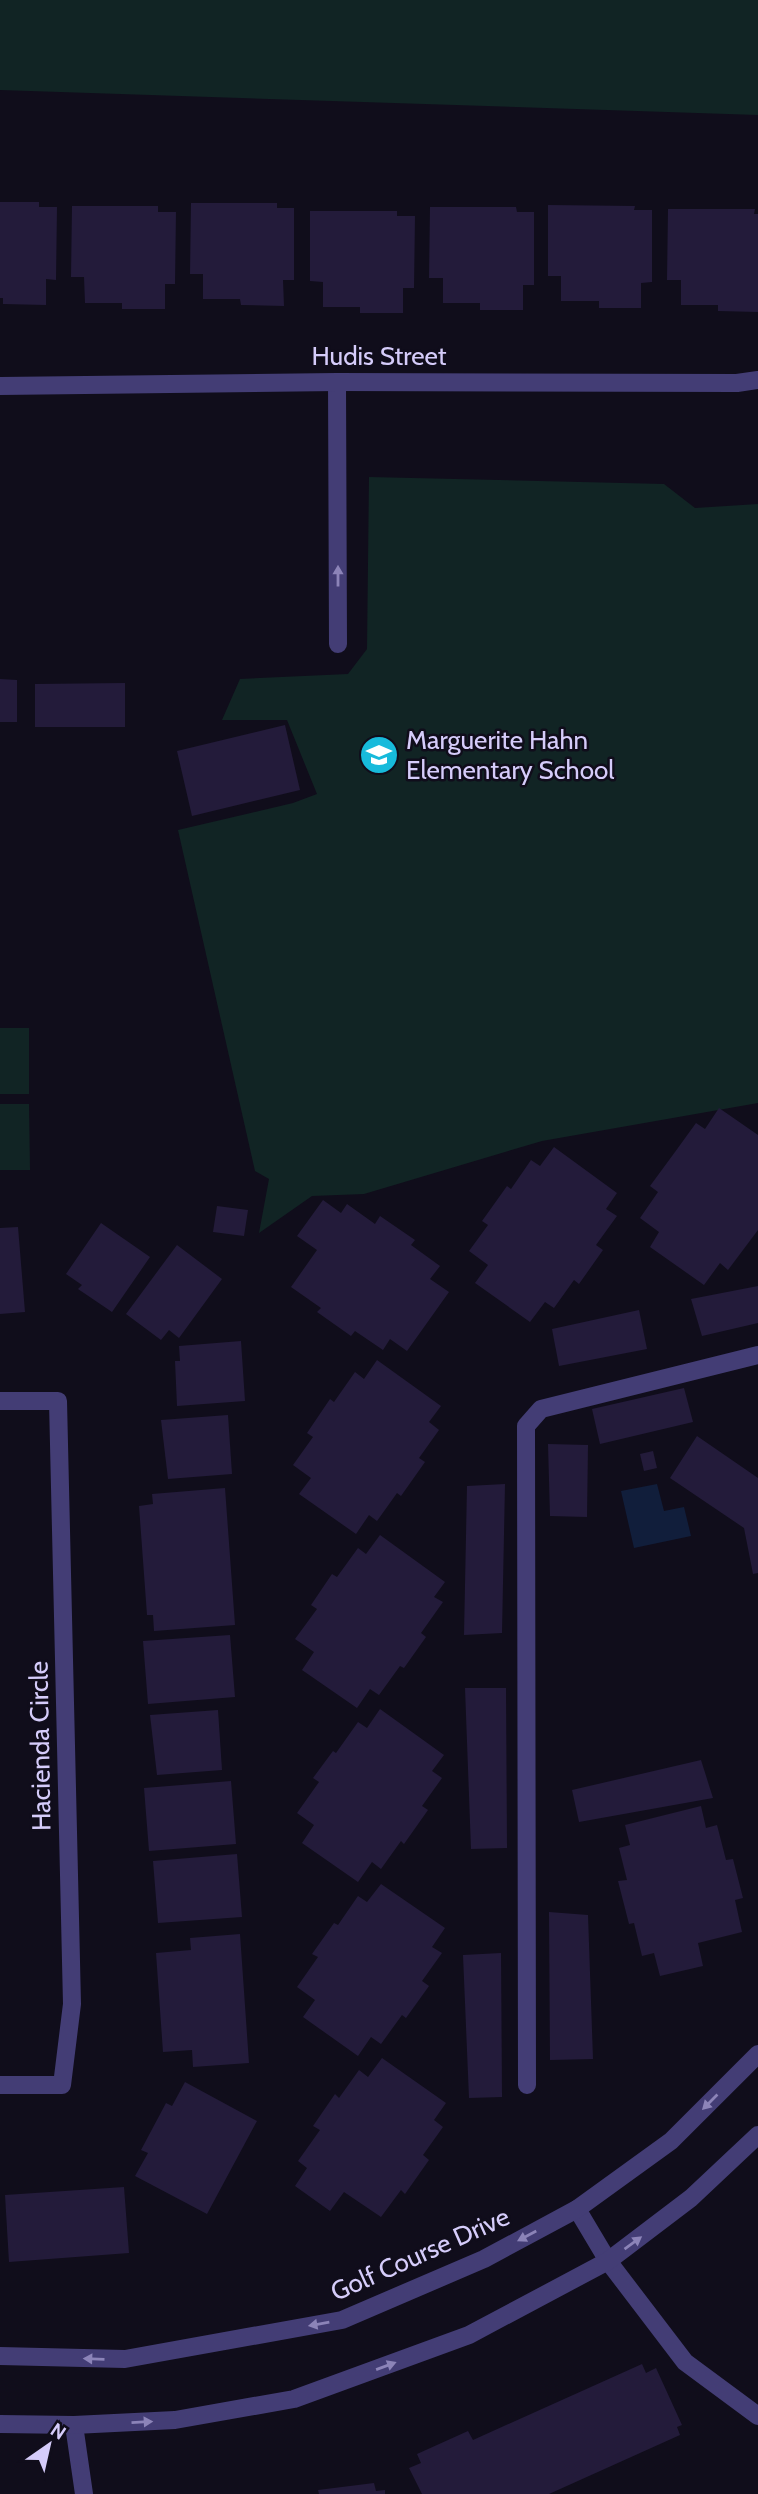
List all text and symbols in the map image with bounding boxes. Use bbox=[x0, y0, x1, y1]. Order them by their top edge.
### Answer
street label: Hudis Street bbox=[311, 340, 447, 372]
one-way arrow bbox=[332, 565, 344, 587]
place label: Marguerite Hahn Elementary School bbox=[406, 724, 614, 786]
school or university icon: Marguerite Hahn Elementary School bbox=[358, 734, 400, 776]
street label: Hacienda Circle bbox=[23, 1661, 57, 1831]
one-way arrow bbox=[702, 2094, 718, 2110]
street label: Golf Course Drive bbox=[326, 2200, 514, 2308]
one-way arrow bbox=[518, 2230, 537, 2242]
one-way arrow bbox=[623, 2236, 641, 2251]
one-way arrow bbox=[308, 2319, 330, 2330]
one-way arrow bbox=[83, 2353, 105, 2364]
one-way arrow bbox=[375, 2360, 396, 2371]
north arrow bbox=[14, 2410, 84, 2480]
one-way arrow bbox=[131, 2416, 153, 2427]
text: N bbox=[46, 2418, 70, 2445]

